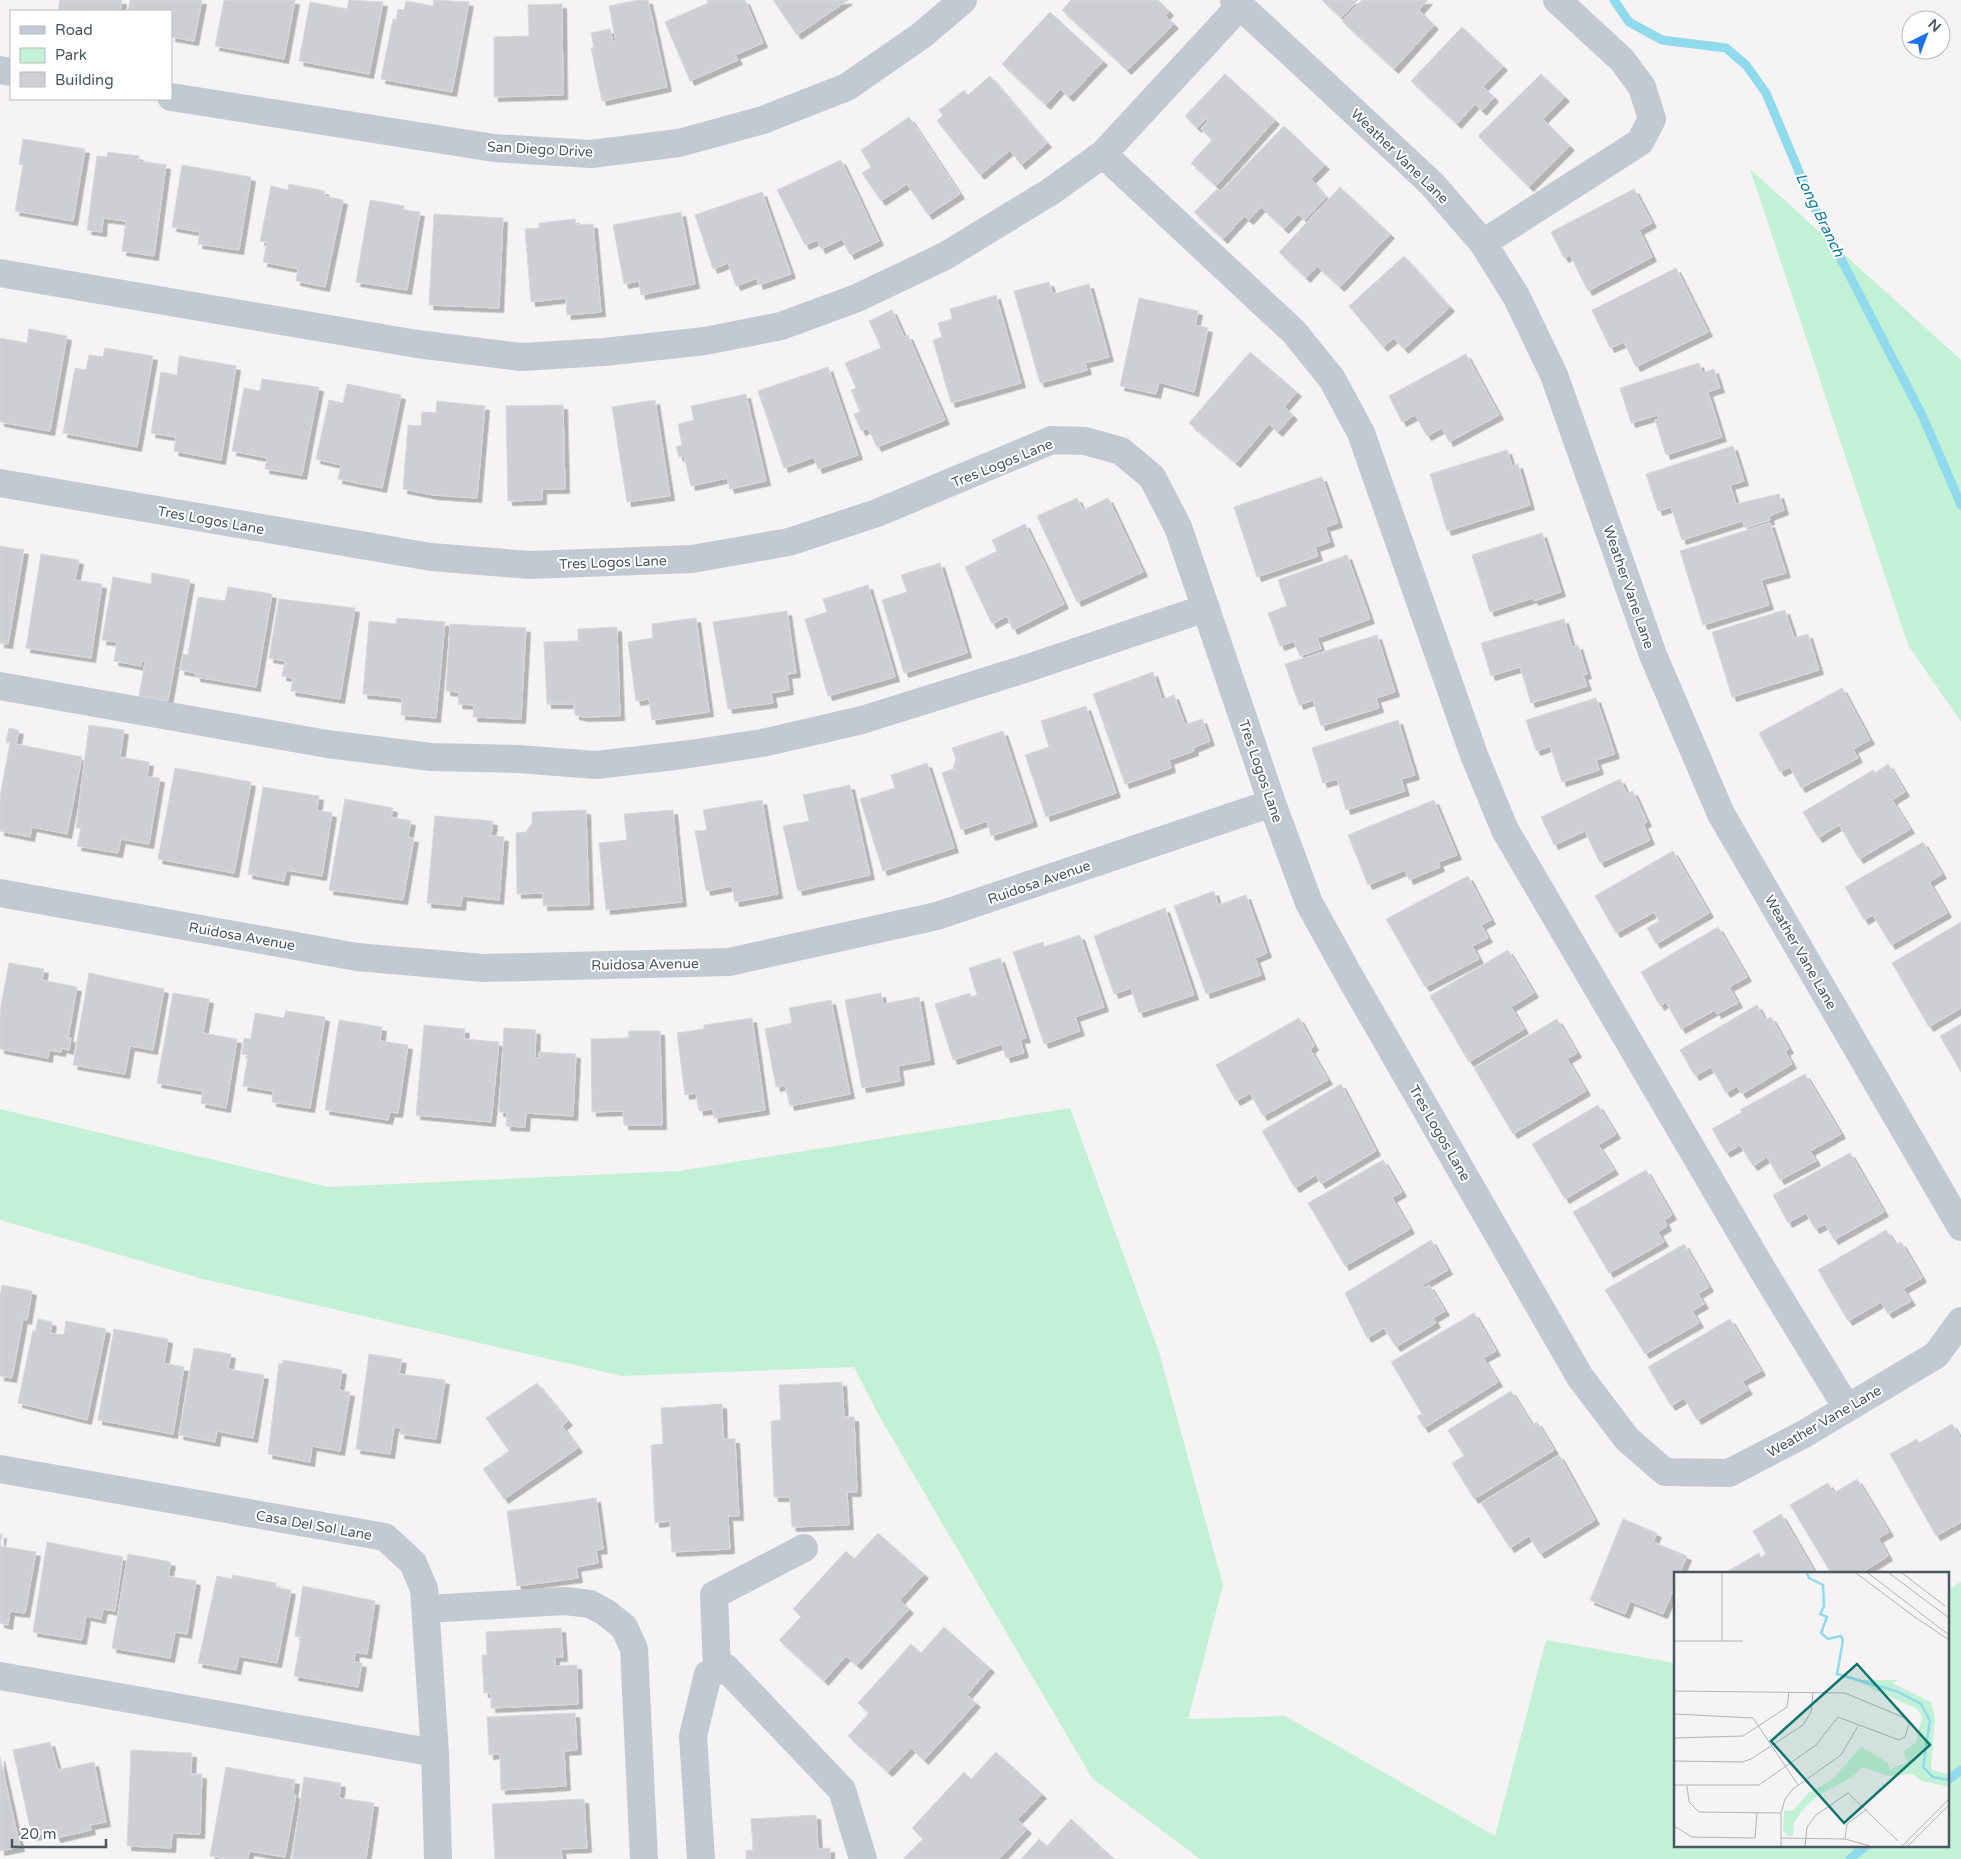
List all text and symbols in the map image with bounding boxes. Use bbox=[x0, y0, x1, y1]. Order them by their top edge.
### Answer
legend bbox=[10, 10, 172, 100]
north arrow bbox=[1901, 10, 1951, 60]
text: N bbox=[1924, 16, 1944, 36]
text: Road bbox=[55, 21, 93, 39]
text: Park bbox=[55, 46, 87, 64]
text: Building bbox=[55, 71, 114, 89]
street label: Weather Vane Lane bbox=[1347, 105, 1452, 207]
street label: San Diego Drive bbox=[487, 138, 593, 161]
water label: Long Branch bbox=[1792, 170, 1848, 261]
street label: Tres Logos Lane bbox=[949, 435, 1055, 492]
street label: Tres Logos Lane bbox=[156, 503, 266, 538]
street label: Weather Vane Lane bbox=[1599, 523, 1658, 651]
street label: Tres Logos Lane bbox=[559, 552, 667, 573]
street label: Tres Logos Lane bbox=[1235, 717, 1286, 825]
street label: Ruidosa Avenue bbox=[985, 857, 1093, 908]
street label: Weather Vane Lane bbox=[1761, 892, 1840, 1013]
street label: Ruidosa Avenue bbox=[187, 919, 296, 954]
street label: Ruidosa Avenue bbox=[591, 955, 699, 974]
street label: Tres Logos Lane bbox=[1405, 1082, 1474, 1184]
street label: Weather Vane Lane bbox=[1764, 1382, 1885, 1461]
street label: Casa Del Sol Lane bbox=[254, 1507, 373, 1544]
inset map bbox=[1674, 1572, 1948, 1846]
scale bar bbox=[12, 1816, 106, 1848]
text: 20 m bbox=[20, 1825, 57, 1843]

